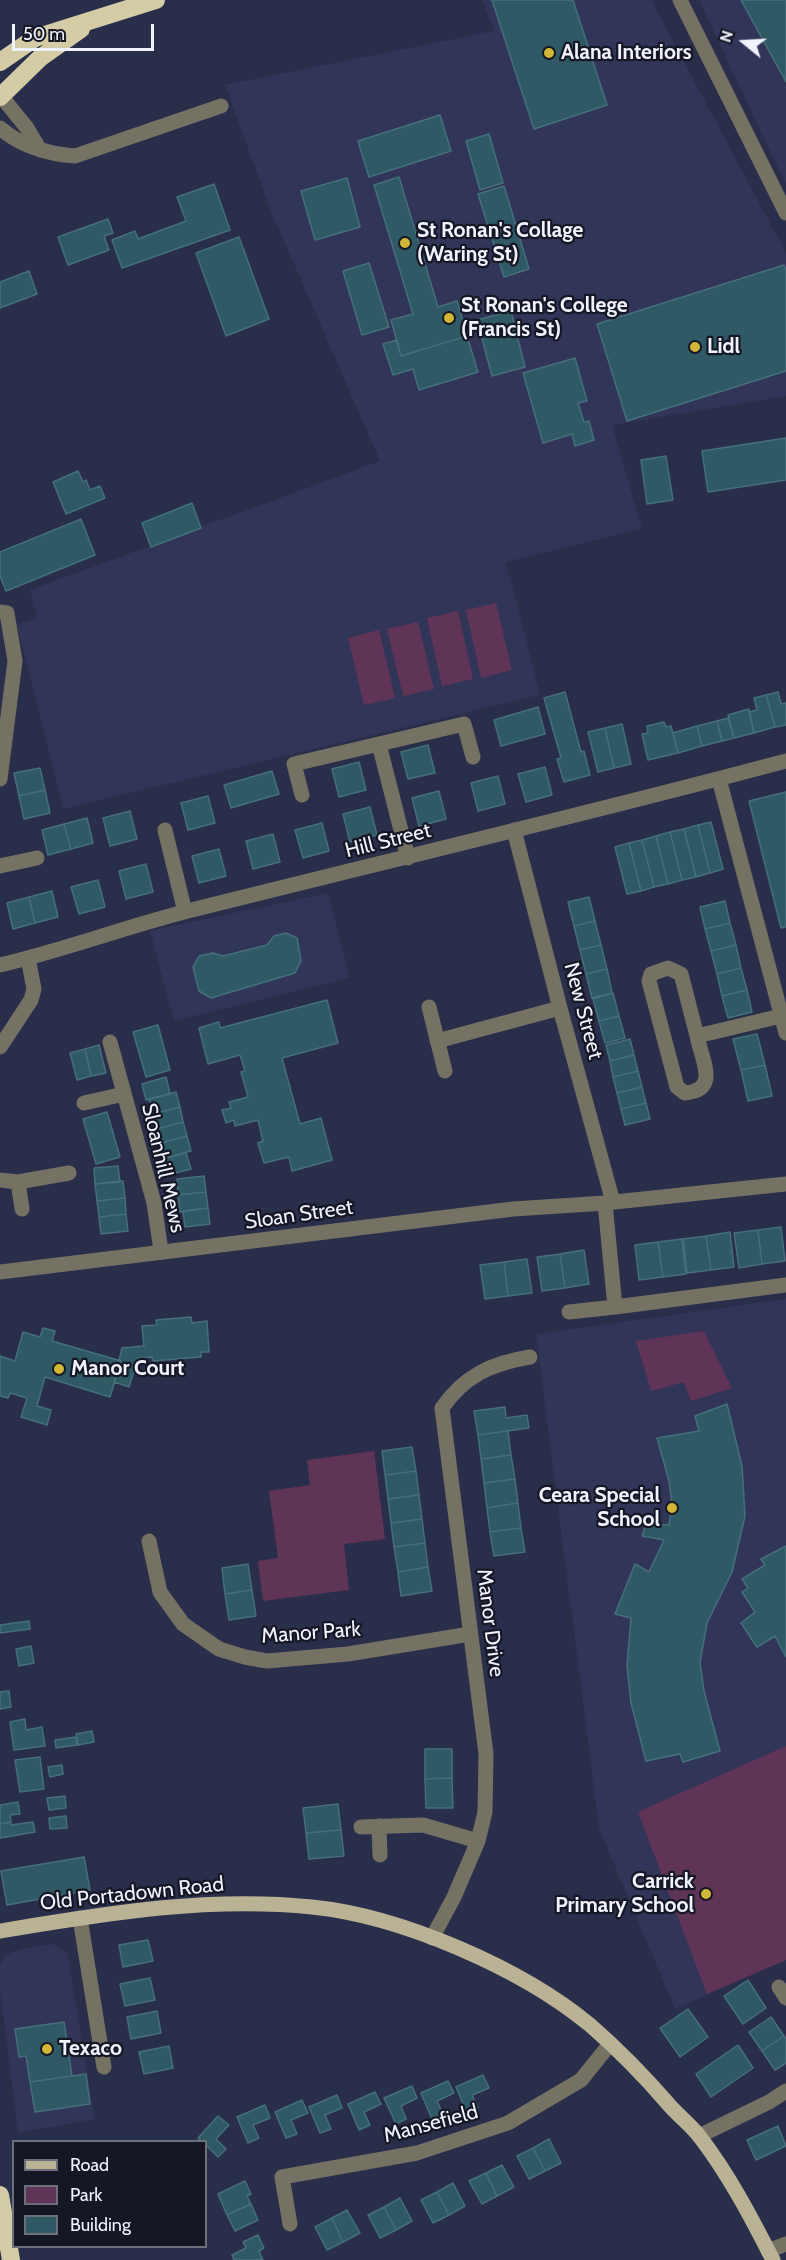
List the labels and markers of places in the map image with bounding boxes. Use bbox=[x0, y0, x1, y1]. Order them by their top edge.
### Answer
place label: Alana Interiors bbox=[561, 40, 692, 66]
marker: Alana Interiors bbox=[542, 46, 556, 60]
place label: St Ronan's Collage (Waring St) bbox=[417, 218, 583, 268]
marker: St Ronan's Collage (Waring St) bbox=[398, 236, 412, 250]
place label: St Ronan's College (Francis St) bbox=[461, 293, 628, 343]
marker: St Ronan's College (Francis St) bbox=[442, 311, 456, 325]
place label: Lidl bbox=[707, 334, 740, 360]
marker: Lidl bbox=[688, 340, 702, 354]
place label: Manor Court bbox=[71, 1356, 184, 1382]
marker: Manor Court bbox=[52, 1362, 66, 1376]
place label: Ceara Special School bbox=[539, 1483, 660, 1533]
marker: Ceara Special School bbox=[665, 1501, 679, 1515]
place label: Carrick Primary School bbox=[555, 1869, 694, 1919]
marker: Carrick Primary School bbox=[699, 1887, 713, 1901]
place label: Texaco bbox=[59, 2036, 122, 2062]
marker: Texaco bbox=[40, 2042, 54, 2056]

